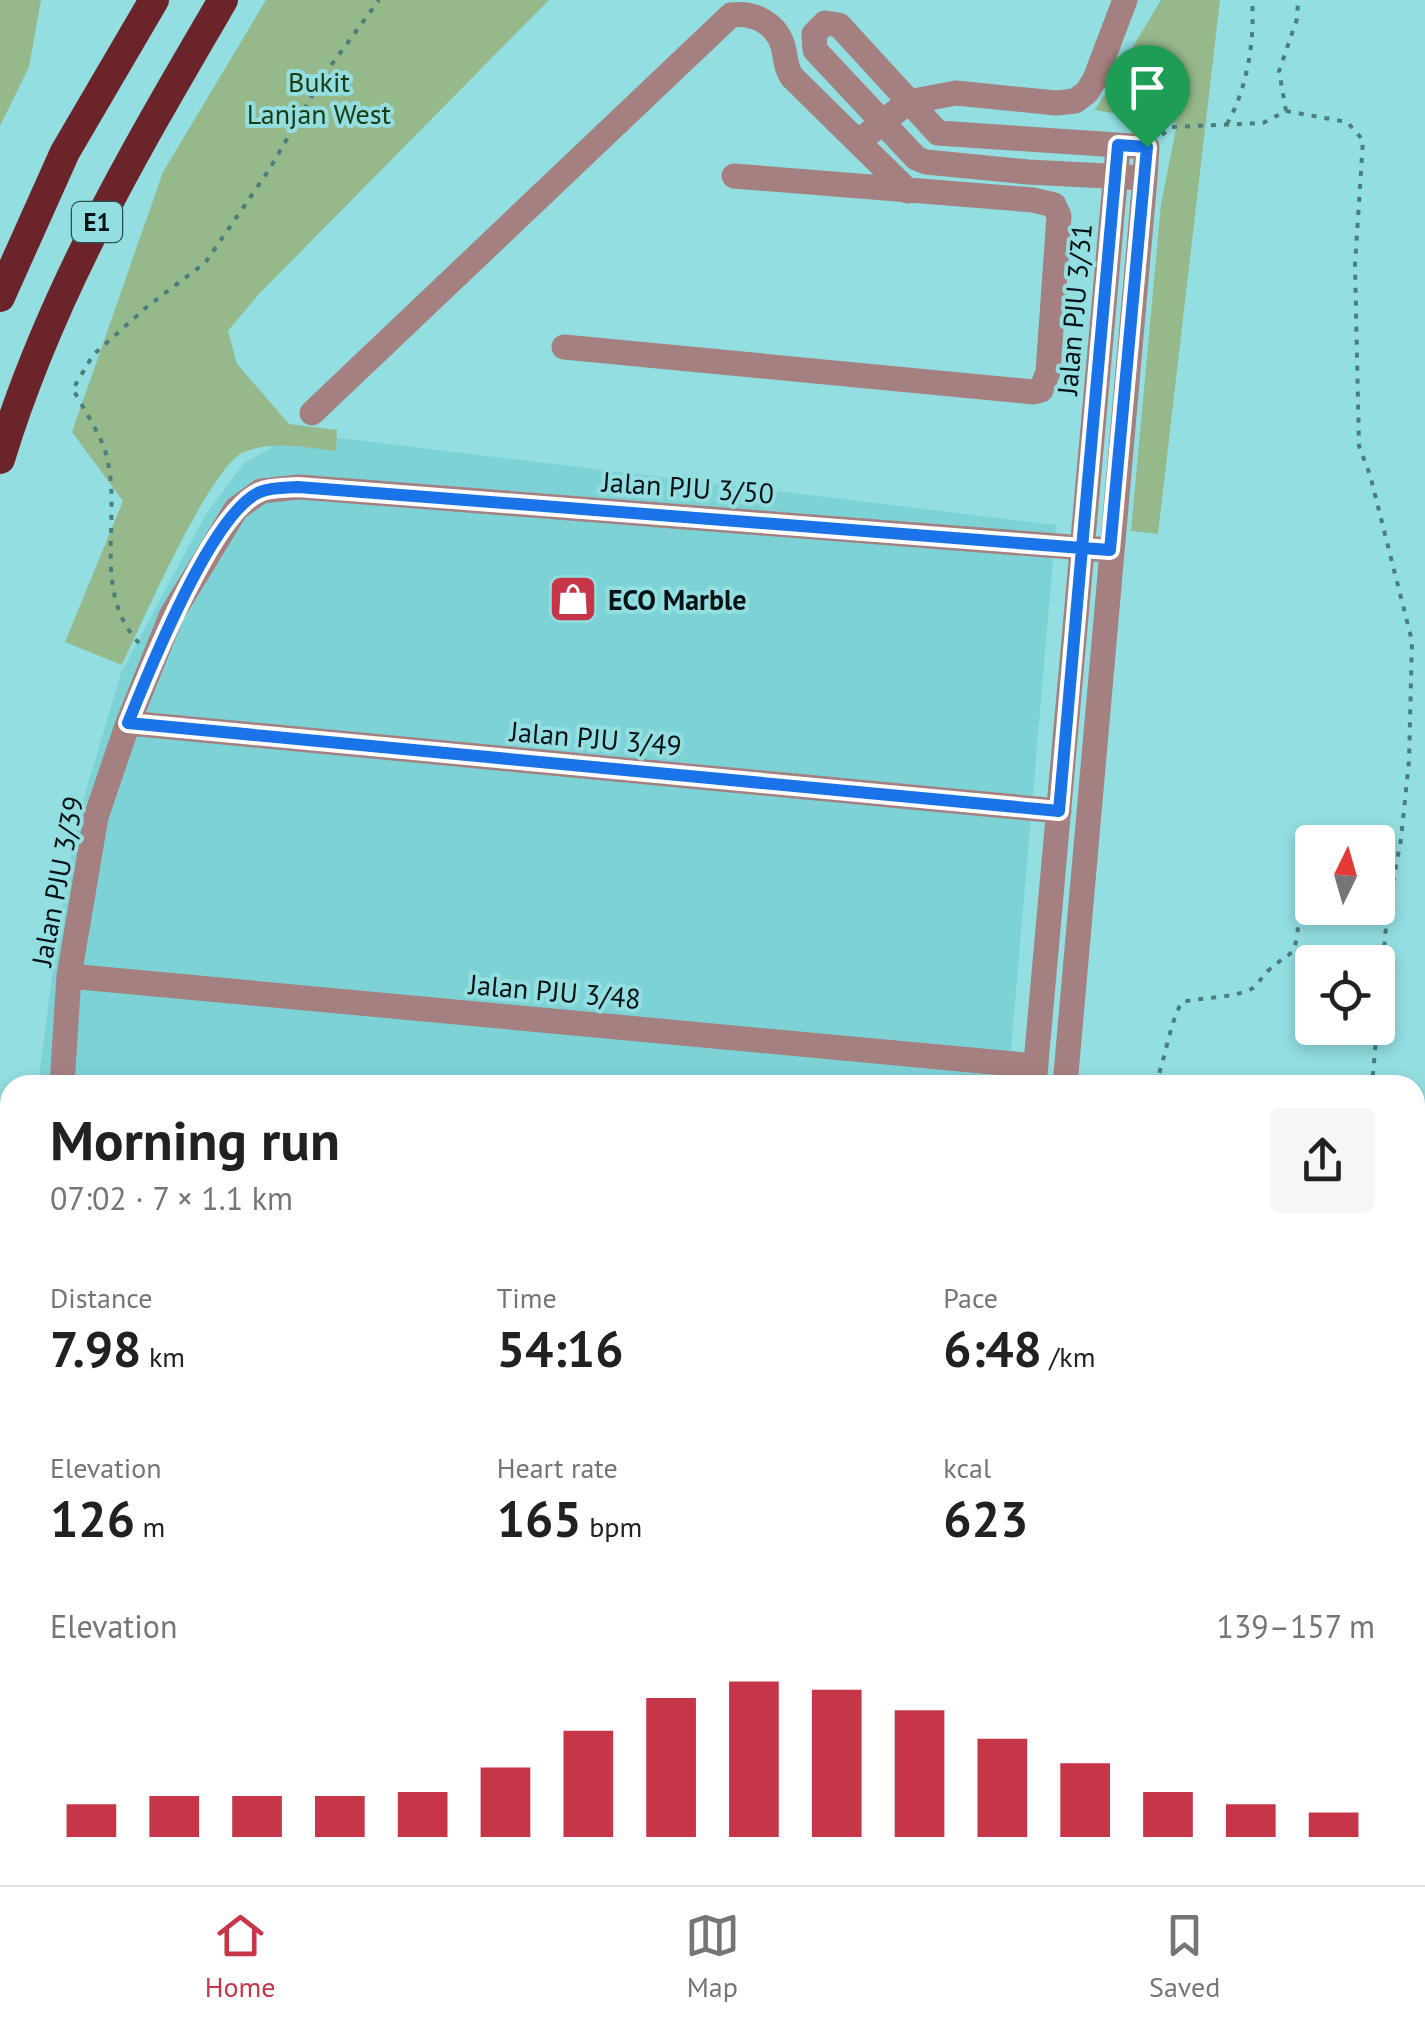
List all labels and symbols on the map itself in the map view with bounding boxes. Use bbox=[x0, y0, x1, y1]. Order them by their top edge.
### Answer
pin bbox=[1105, 45, 1190, 148]
park label: Bukit Lanjan West bbox=[247, 63, 392, 132]
road number: E1 bbox=[72, 202, 122, 242]
street label: Jalan PJU 3/31 bbox=[1048, 222, 1100, 397]
street label: Jalan PJU 3/50 bbox=[600, 462, 775, 511]
shop icon: ECO Marble bbox=[547, 573, 599, 625]
place label: ECO Marble bbox=[608, 581, 746, 618]
street label: Jalan PJU 3/49 bbox=[508, 712, 683, 764]
street label: Jalan PJU 3/39 bbox=[22, 793, 92, 970]
north arrow bbox=[1295, 825, 1395, 925]
street label: Jalan PJU 3/48 bbox=[467, 965, 642, 1017]

